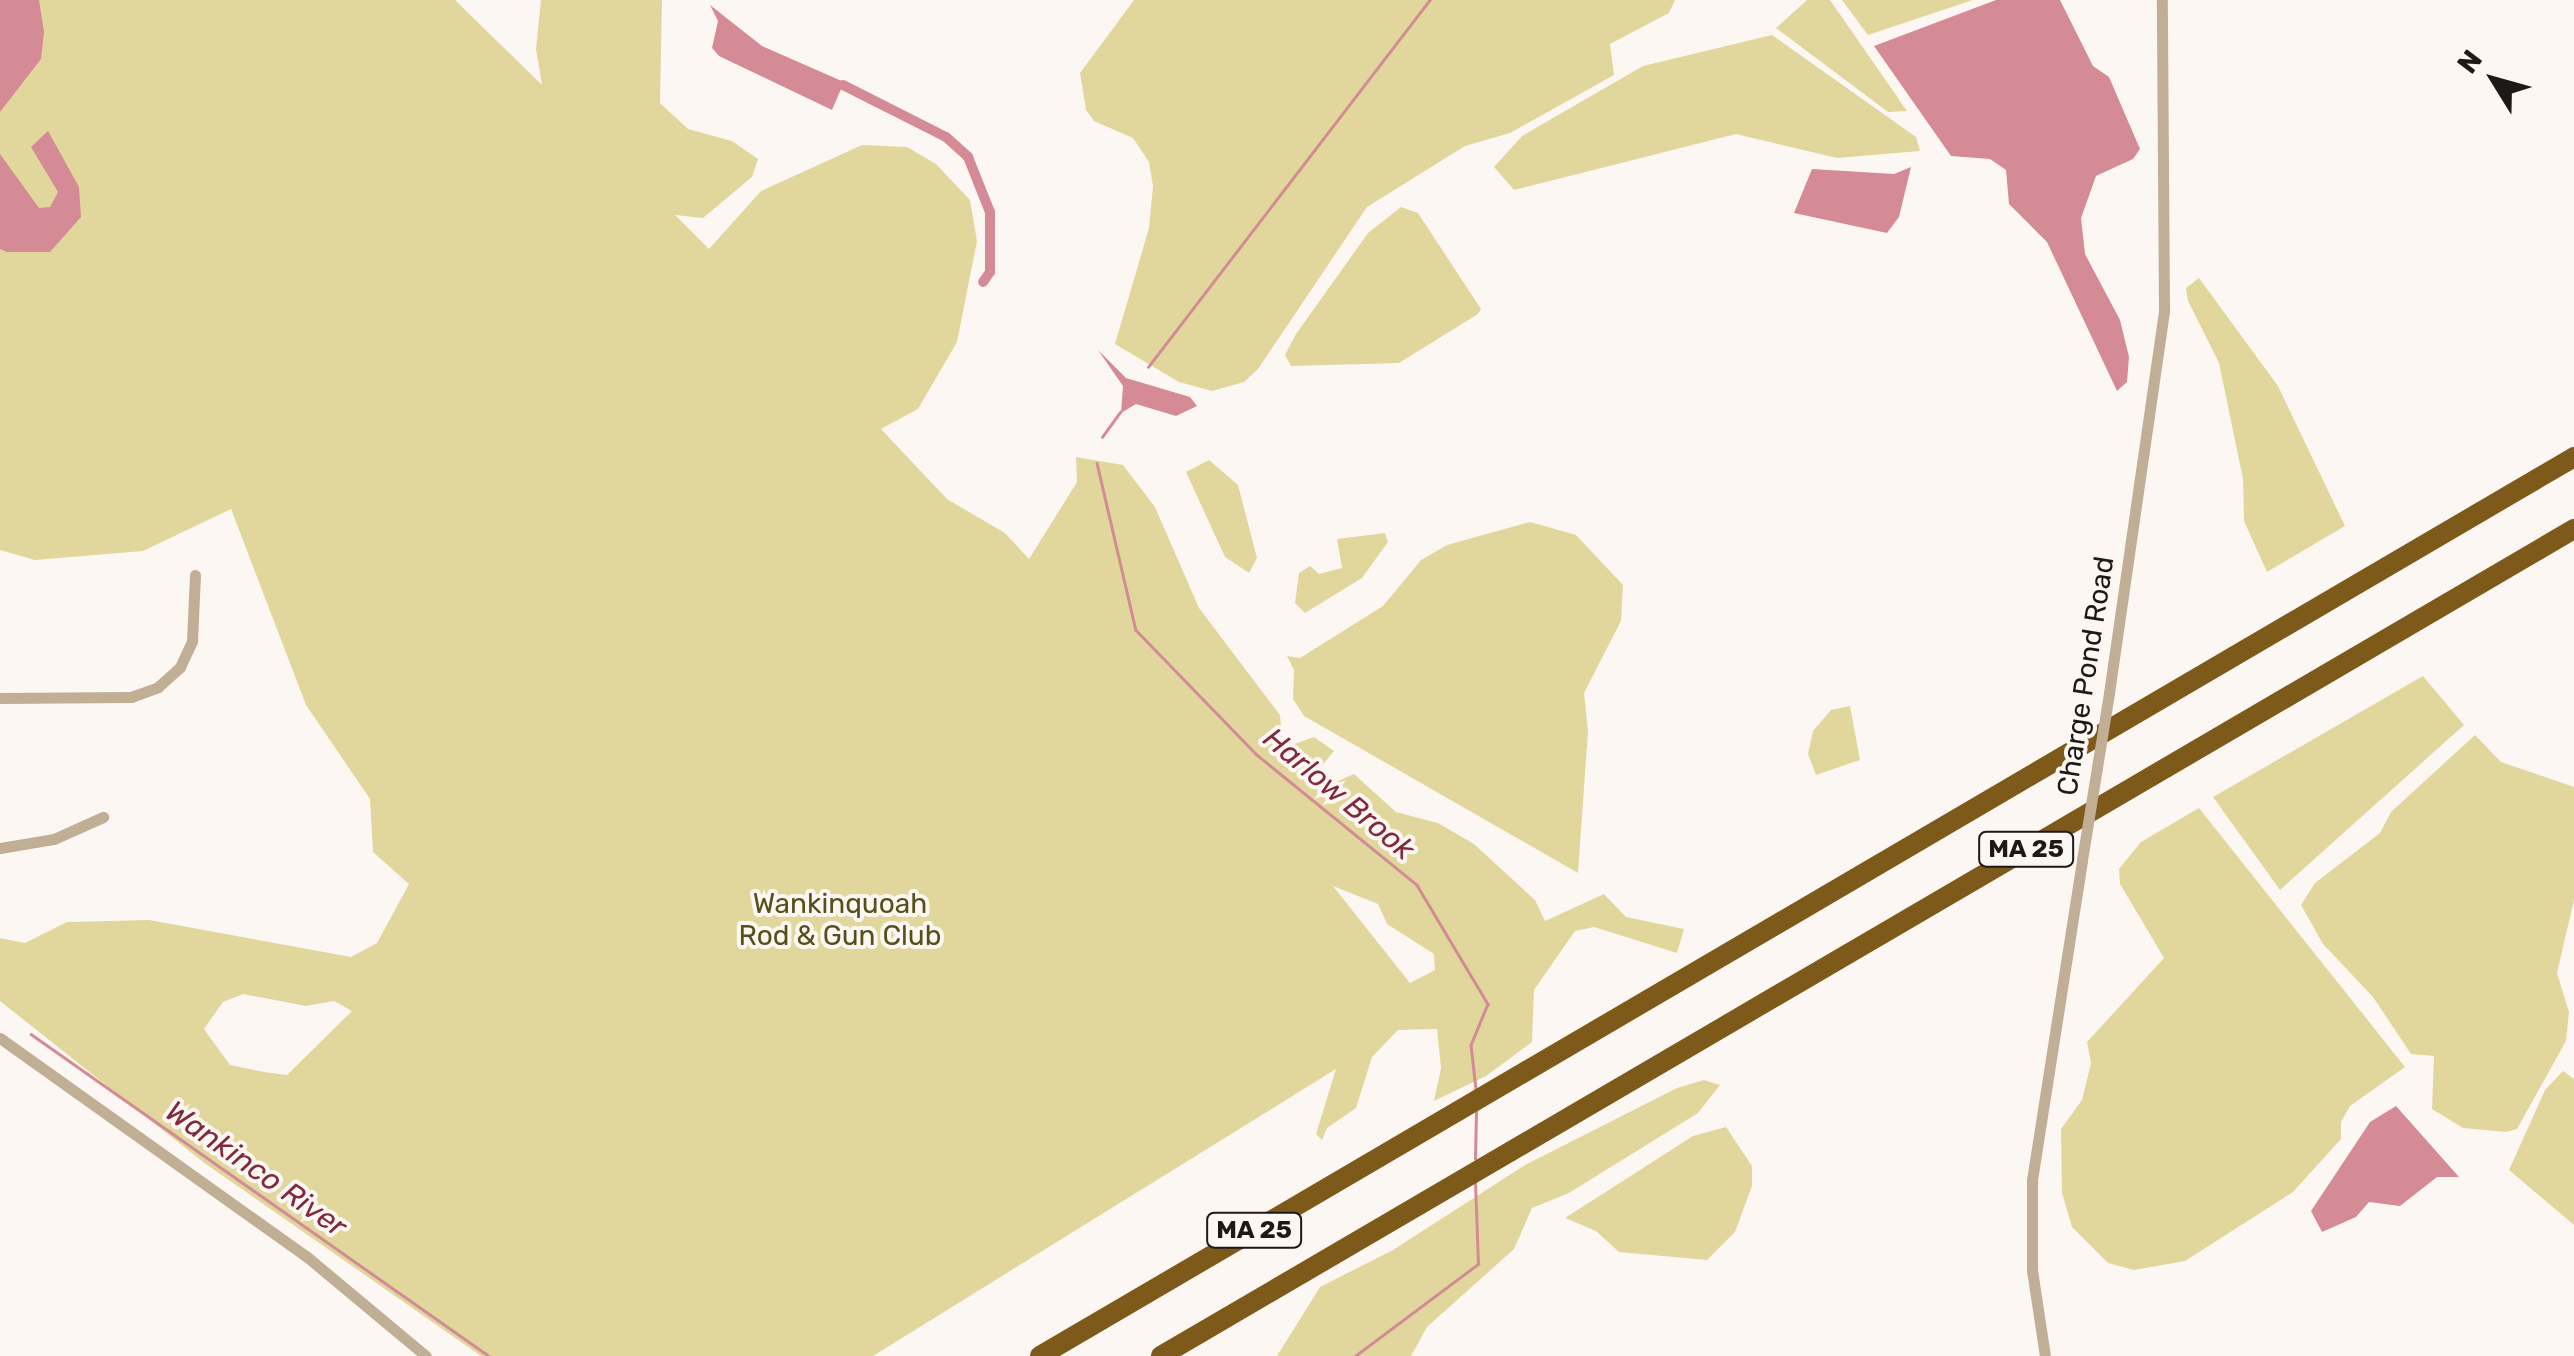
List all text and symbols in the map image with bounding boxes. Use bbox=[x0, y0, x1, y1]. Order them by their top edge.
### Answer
north arrow bbox=[2444, 30, 2544, 130]
text: N bbox=[2450, 44, 2489, 80]
street label: Charge Pond Road bbox=[2051, 554, 2121, 798]
water label: Harlow Brook bbox=[1256, 720, 1422, 868]
road number: MA 25 bbox=[1976, 829, 2076, 869]
park label: Wankinquoah Rod & Gun Club bbox=[739, 887, 941, 953]
water label: Wankinco River bbox=[159, 1093, 353, 1245]
road number: MA 25 bbox=[1204, 1210, 1304, 1250]

